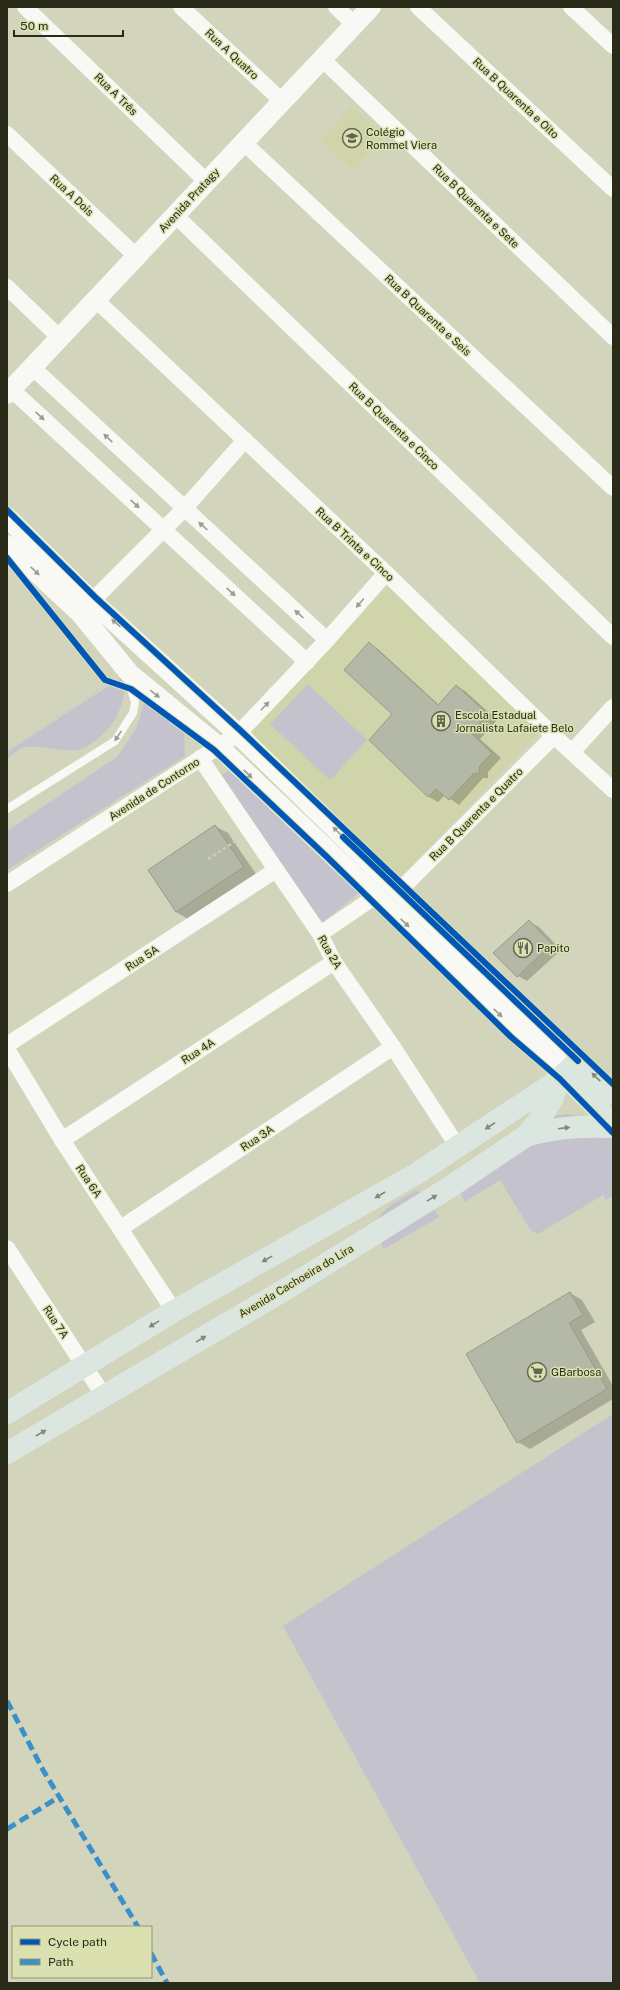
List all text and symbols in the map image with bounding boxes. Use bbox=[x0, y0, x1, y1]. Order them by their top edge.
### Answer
scale bar bbox=[14, 12, 123, 38]
text: 50 m bbox=[20, 19, 48, 33]
street label: Rua A Quatro bbox=[203, 26, 261, 82]
street label: Rua B Quarenta e Oito bbox=[471, 55, 561, 141]
street label: Rua A Três bbox=[92, 71, 140, 118]
place label: Colégio Rommel Viera bbox=[366, 126, 437, 151]
school or university icon: Colégio Rommel Viera bbox=[341, 127, 363, 149]
street label: Rua B Quarenta e Sete bbox=[430, 162, 522, 250]
street label: Avenida Pratagy bbox=[156, 165, 222, 235]
street label: Rua A Dois bbox=[48, 172, 97, 218]
street label: Rua B Quarenta e Seis bbox=[382, 272, 474, 358]
street label: Rua B Quarenta e Cinco bbox=[347, 380, 441, 472]
one-way arrow bbox=[35, 411, 45, 420]
one-way arrow bbox=[102, 433, 113, 442]
one-way arrow bbox=[130, 499, 141, 508]
street label: Rua B Trinta e Cinco bbox=[313, 505, 397, 583]
one-way arrow bbox=[198, 521, 208, 531]
one-way arrow bbox=[30, 567, 40, 576]
one-way arrow bbox=[226, 587, 236, 597]
one-way arrow bbox=[356, 597, 365, 608]
one-way arrow bbox=[294, 609, 304, 619]
one-way arrow bbox=[111, 618, 121, 628]
one-way arrow bbox=[150, 690, 160, 699]
one-way arrow bbox=[260, 701, 270, 711]
place label: Escola Estadual Jornalista Lafaiete Belo bbox=[455, 709, 574, 734]
building icon: Escola Estadual Jornalista Lafaiete Belo bbox=[430, 710, 452, 732]
one-way arrow bbox=[114, 730, 122, 741]
street label: Avenida de Contorno bbox=[106, 755, 202, 823]
street label: Rua B Quarenta e Quatro bbox=[427, 765, 525, 863]
one-way arrow bbox=[243, 769, 253, 778]
one-way arrow bbox=[332, 826, 342, 836]
one-way arrow bbox=[399, 919, 410, 928]
street label: Rua 2A bbox=[316, 933, 345, 971]
restaurant icon: Papito bbox=[512, 937, 534, 959]
place label: Papito bbox=[537, 942, 570, 954]
street label: Rua 5A bbox=[123, 943, 161, 973]
one-way arrow bbox=[493, 1009, 503, 1018]
street label: Rua 4A bbox=[179, 1036, 217, 1066]
one-way arrow bbox=[591, 1073, 601, 1082]
one-way arrow bbox=[485, 1122, 495, 1130]
street label: Rua 3A bbox=[238, 1123, 276, 1153]
one-way arrow bbox=[558, 1125, 570, 1131]
street label: Rua 6A bbox=[74, 1162, 104, 1200]
one-way arrow bbox=[374, 1192, 386, 1199]
one-way arrow bbox=[426, 1195, 438, 1202]
street label: Avenida Cachoeira do Lira bbox=[236, 1242, 356, 1320]
one-way arrow bbox=[261, 1256, 273, 1263]
street label: Rua 7A bbox=[41, 1303, 71, 1341]
one-way arrow bbox=[149, 1320, 159, 1328]
one-way arrow bbox=[195, 1335, 207, 1342]
supermarket icon: GBarbosa bbox=[526, 1361, 548, 1383]
place label: GBarbosa bbox=[551, 1366, 601, 1378]
one-way arrow bbox=[35, 1429, 47, 1436]
legend bbox=[12, 1926, 152, 1978]
text: Cycle path bbox=[48, 1935, 107, 1949]
text: Path bbox=[48, 1955, 74, 1969]

